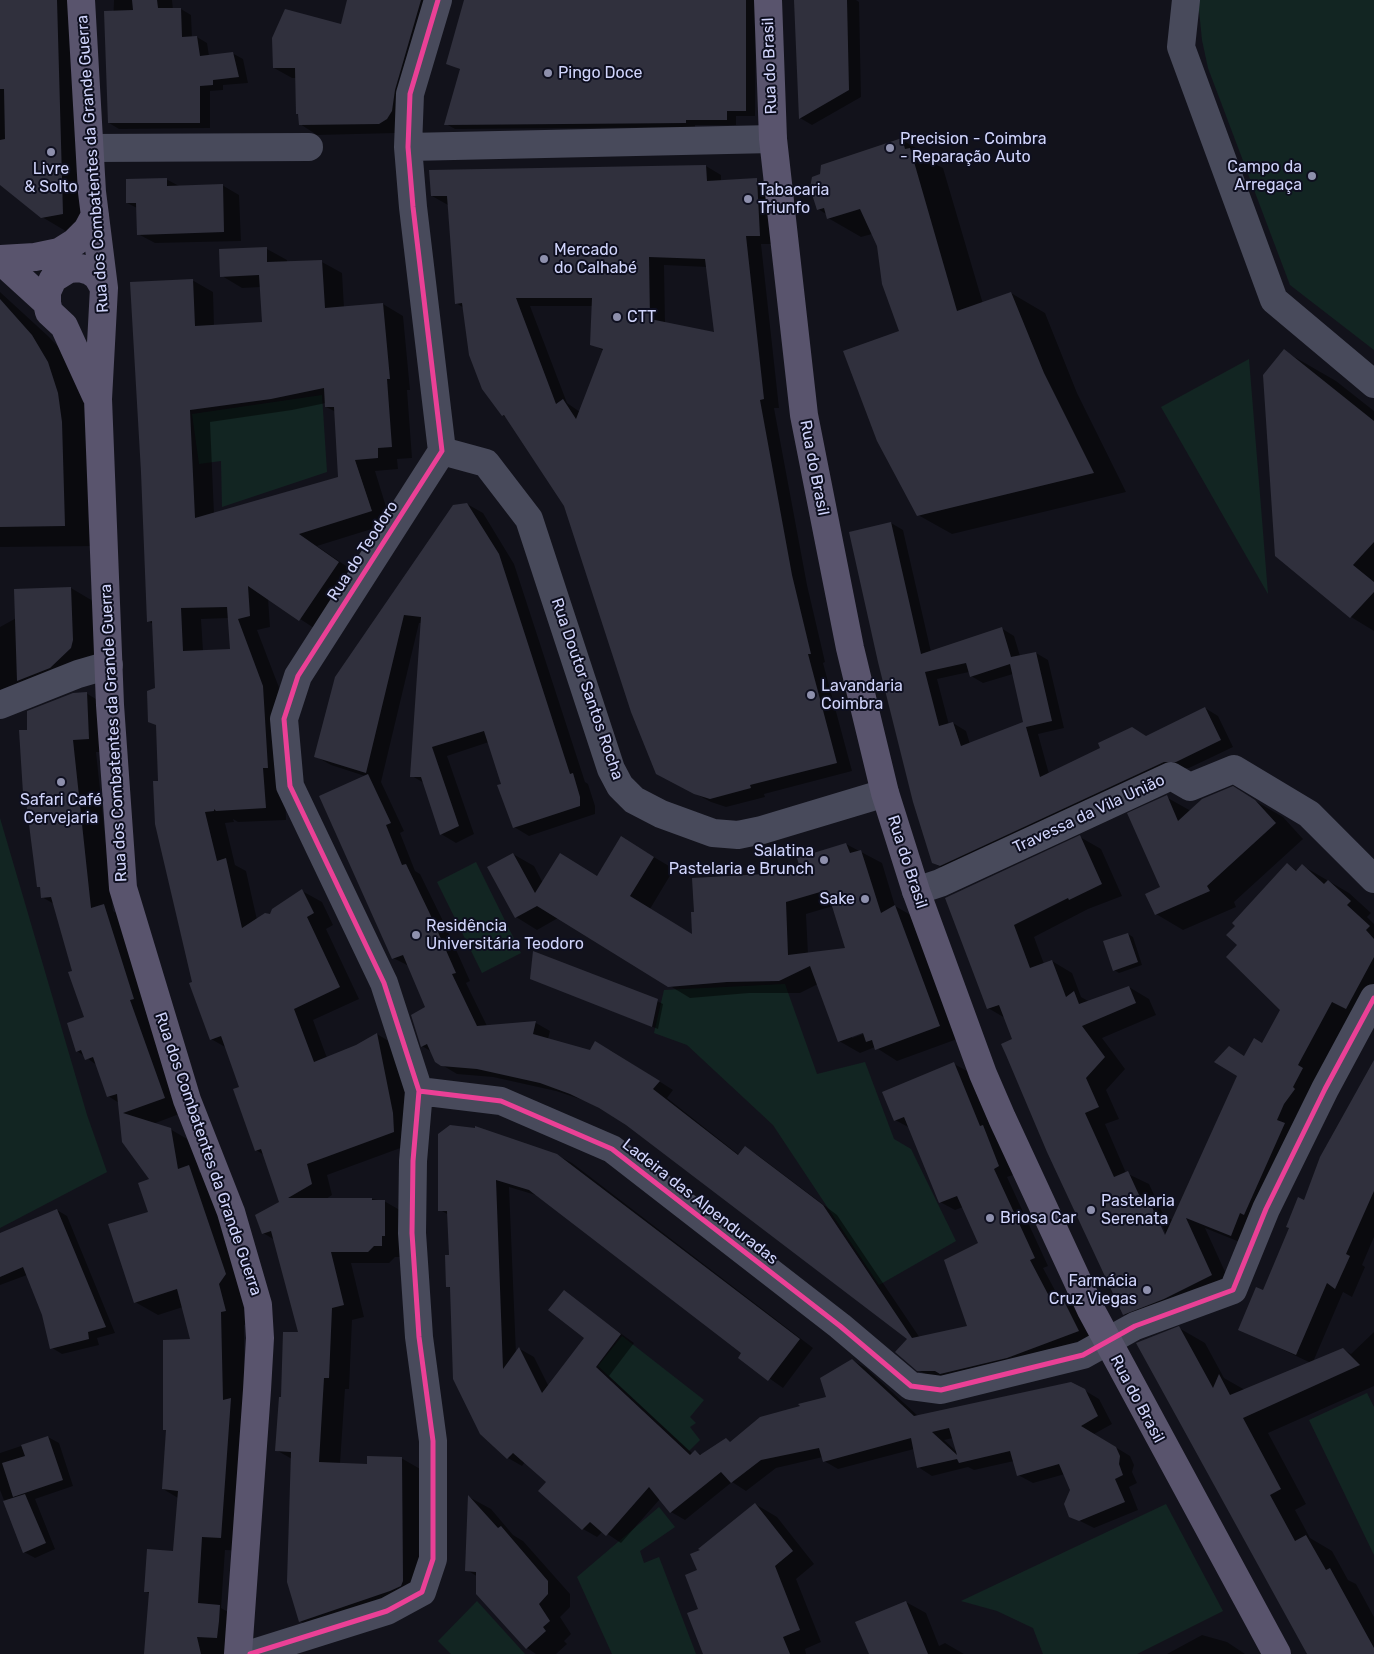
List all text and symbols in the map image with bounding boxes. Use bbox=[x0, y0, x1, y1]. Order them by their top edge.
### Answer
street label: Rua dos Combatentes da Grande Guerra bbox=[73, 14, 113, 314]
street label: Rua do Brasil bbox=[759, 17, 781, 115]
place label: Pingo Doce bbox=[558, 63, 642, 83]
marker: Pingo Doce bbox=[542, 67, 554, 79]
place label: Precision - Coimbra - Reparação Auto bbox=[900, 129, 1047, 167]
marker: Precision - Coimbra - Reparação Auto bbox=[884, 142, 896, 154]
marker: Livre & Solto bbox=[45, 146, 57, 158]
place label: Campo da Arregaça bbox=[1227, 157, 1302, 195]
place label: Livre & Solto bbox=[24, 159, 78, 197]
marker: Campo da Arregaça bbox=[1306, 170, 1318, 182]
place label: Tabacaria Triunfo bbox=[758, 180, 829, 218]
marker: Tabacaria Triunfo bbox=[742, 193, 754, 205]
place label: Mercado do Calhabé bbox=[554, 240, 637, 278]
marker: Mercado do Calhabé bbox=[538, 253, 550, 265]
place label: CTT bbox=[627, 307, 656, 327]
marker: CTT bbox=[611, 311, 623, 323]
street label: Rua do Brasil bbox=[795, 419, 833, 517]
street label: Rua do Teodoro bbox=[324, 497, 402, 605]
street label: Rua dos Combatentes da Grande Guerra bbox=[97, 583, 131, 883]
street label: Rua Doutor Santos Rocha bbox=[547, 596, 627, 782]
place label: Lavandaria Coimbra bbox=[821, 676, 903, 714]
marker: Lavandaria Coimbra bbox=[805, 689, 817, 701]
street label: Travessa da Vila União bbox=[1010, 770, 1168, 858]
marker: Safari Café Cervejaria bbox=[55, 776, 67, 788]
place label: Safari Café Cervejaria bbox=[20, 790, 102, 828]
street label: Rua do Brasil bbox=[883, 813, 931, 911]
place label: Salatina Pastelaria e Brunch bbox=[669, 841, 814, 879]
marker: Salatina Pastelaria e Brunch bbox=[818, 854, 830, 866]
place label: Sake bbox=[819, 889, 855, 909]
marker: Sake bbox=[859, 893, 871, 905]
place label: Residência Universitária Teodoro bbox=[426, 916, 584, 954]
marker: Residência Universitária Teodoro bbox=[410, 929, 422, 941]
street label: Rua dos Combatentes da Grande Guerra bbox=[150, 1010, 266, 1298]
street label: Ladeira das Alpenduradas bbox=[618, 1135, 782, 1269]
place label: Pastelaria Serenata bbox=[1101, 1191, 1175, 1229]
marker: Pastelaria Serenata bbox=[1085, 1204, 1097, 1216]
place label: Briosa Car bbox=[1000, 1208, 1076, 1228]
marker: Briosa Car bbox=[984, 1212, 996, 1224]
place label: Farmácia Cruz Viegas bbox=[1049, 1271, 1137, 1309]
marker: Farmácia Cruz Viegas bbox=[1141, 1284, 1153, 1296]
street label: Rua do Brasil bbox=[1106, 1352, 1168, 1446]

